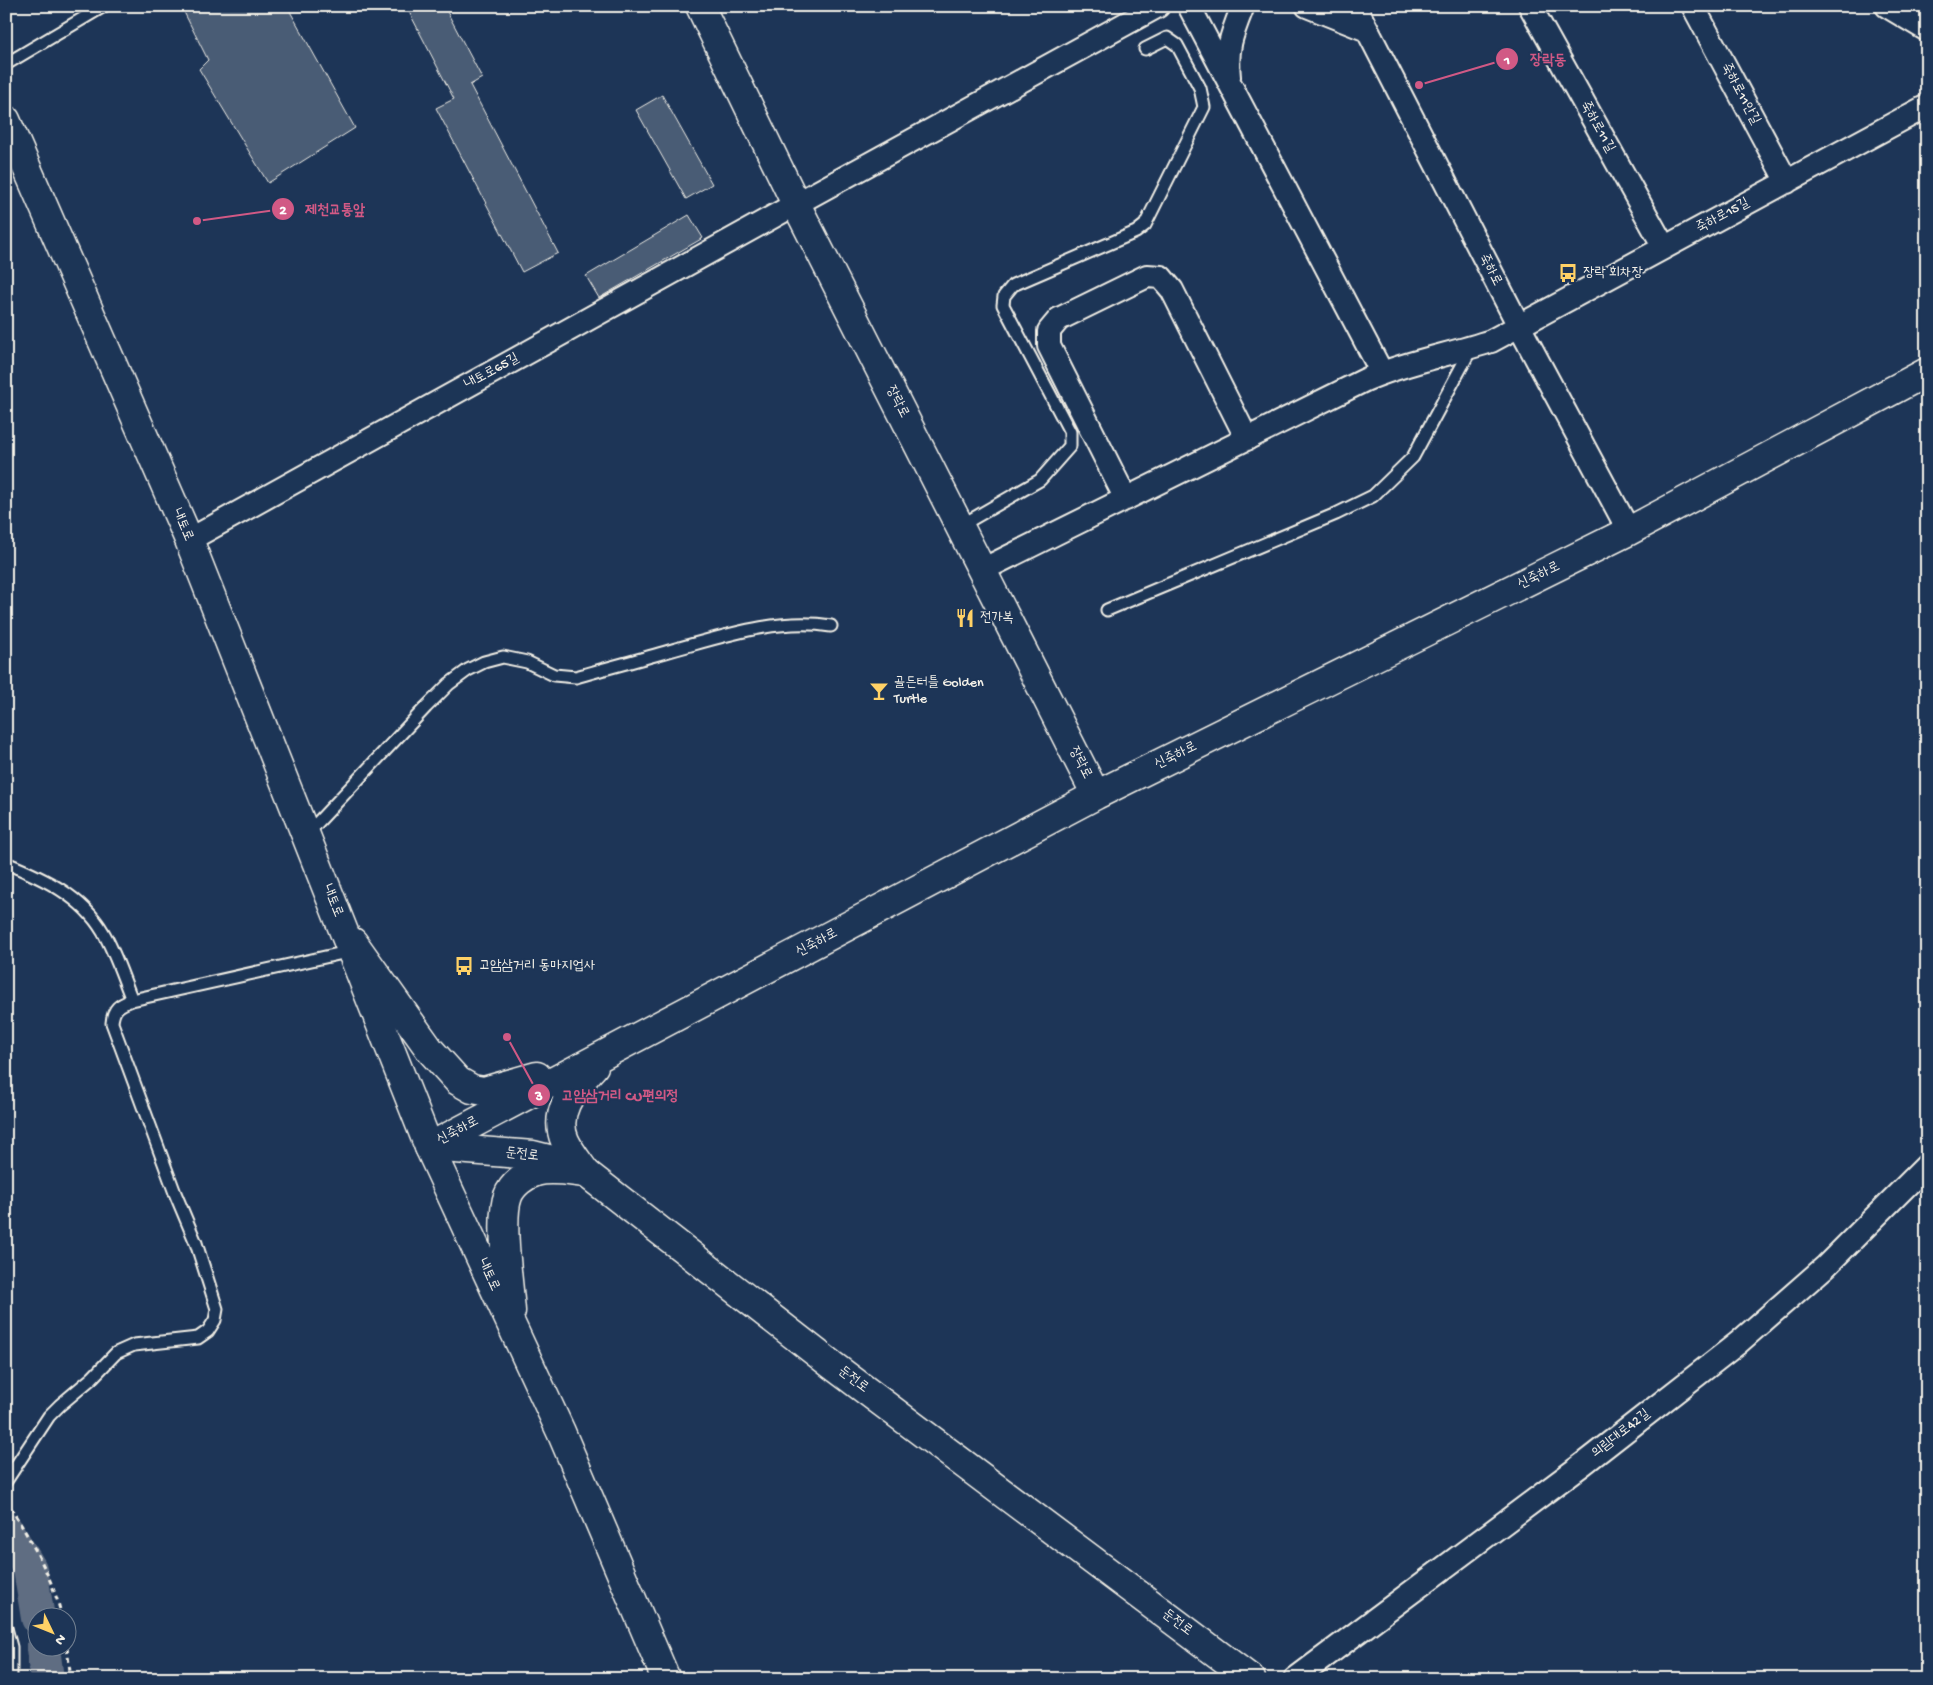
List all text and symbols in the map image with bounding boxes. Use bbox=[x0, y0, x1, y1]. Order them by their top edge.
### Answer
callout: 장락동 bbox=[1495, 44, 1576, 74]
text: 1 bbox=[1503, 52, 1510, 70]
text: 장락동 bbox=[1530, 52, 1566, 70]
street label: 죽하로11안길 bbox=[1717, 60, 1764, 128]
street label: 죽하로11길 bbox=[1576, 98, 1618, 156]
callout: 제천교통앞 bbox=[270, 194, 376, 224]
street label: 죽하로15길 bbox=[1693, 195, 1753, 237]
text: 2 bbox=[279, 202, 287, 220]
text: 제천교통앞 bbox=[305, 202, 365, 220]
street label: 죽하로 bbox=[1475, 251, 1505, 289]
bus stop icon: 장락 회차장 bbox=[1557, 262, 1579, 284]
place label: 장락 회차장 bbox=[1583, 265, 1643, 282]
street label: 내토로65길 bbox=[462, 350, 523, 394]
street label: 장락로 bbox=[882, 383, 912, 421]
street label: 내토로 bbox=[168, 506, 196, 544]
street label: 신죽하로 bbox=[1515, 558, 1563, 594]
restaurant icon: 전가복 bbox=[954, 607, 976, 629]
place label: 전가복 bbox=[980, 610, 1014, 627]
place label: 골든터틀 Golden Turtle bbox=[893, 675, 984, 708]
bar icon: 골든터틀 Golden Turtle bbox=[868, 680, 890, 702]
street label: 신죽하로 bbox=[1152, 738, 1200, 774]
street label: 장락로 bbox=[1065, 744, 1095, 782]
street label: 내토로 bbox=[318, 882, 346, 920]
street label: 신죽하로 bbox=[793, 925, 841, 961]
bus stop icon: 고암삼거리 동마지업사 bbox=[453, 955, 475, 977]
place label: 고암삼거리 동마지업사 bbox=[479, 958, 596, 975]
callout: 고암삼거리 CU편의정 bbox=[527, 1080, 689, 1110]
text: 3 bbox=[534, 1088, 543, 1106]
text: 고암삼거리 CU편의정 bbox=[562, 1088, 678, 1106]
street label: 신죽하로 bbox=[434, 1113, 482, 1149]
street label: 둔전로 bbox=[504, 1145, 540, 1165]
street label: 내토로 bbox=[473, 1256, 503, 1294]
street label: 둔전로 bbox=[834, 1363, 872, 1397]
street label: 의림대로42길 bbox=[1588, 1405, 1654, 1462]
street label: 둔전로 bbox=[1158, 1606, 1196, 1640]
north arrow bbox=[28, 1608, 78, 1658]
text: N bbox=[50, 1630, 69, 1648]

